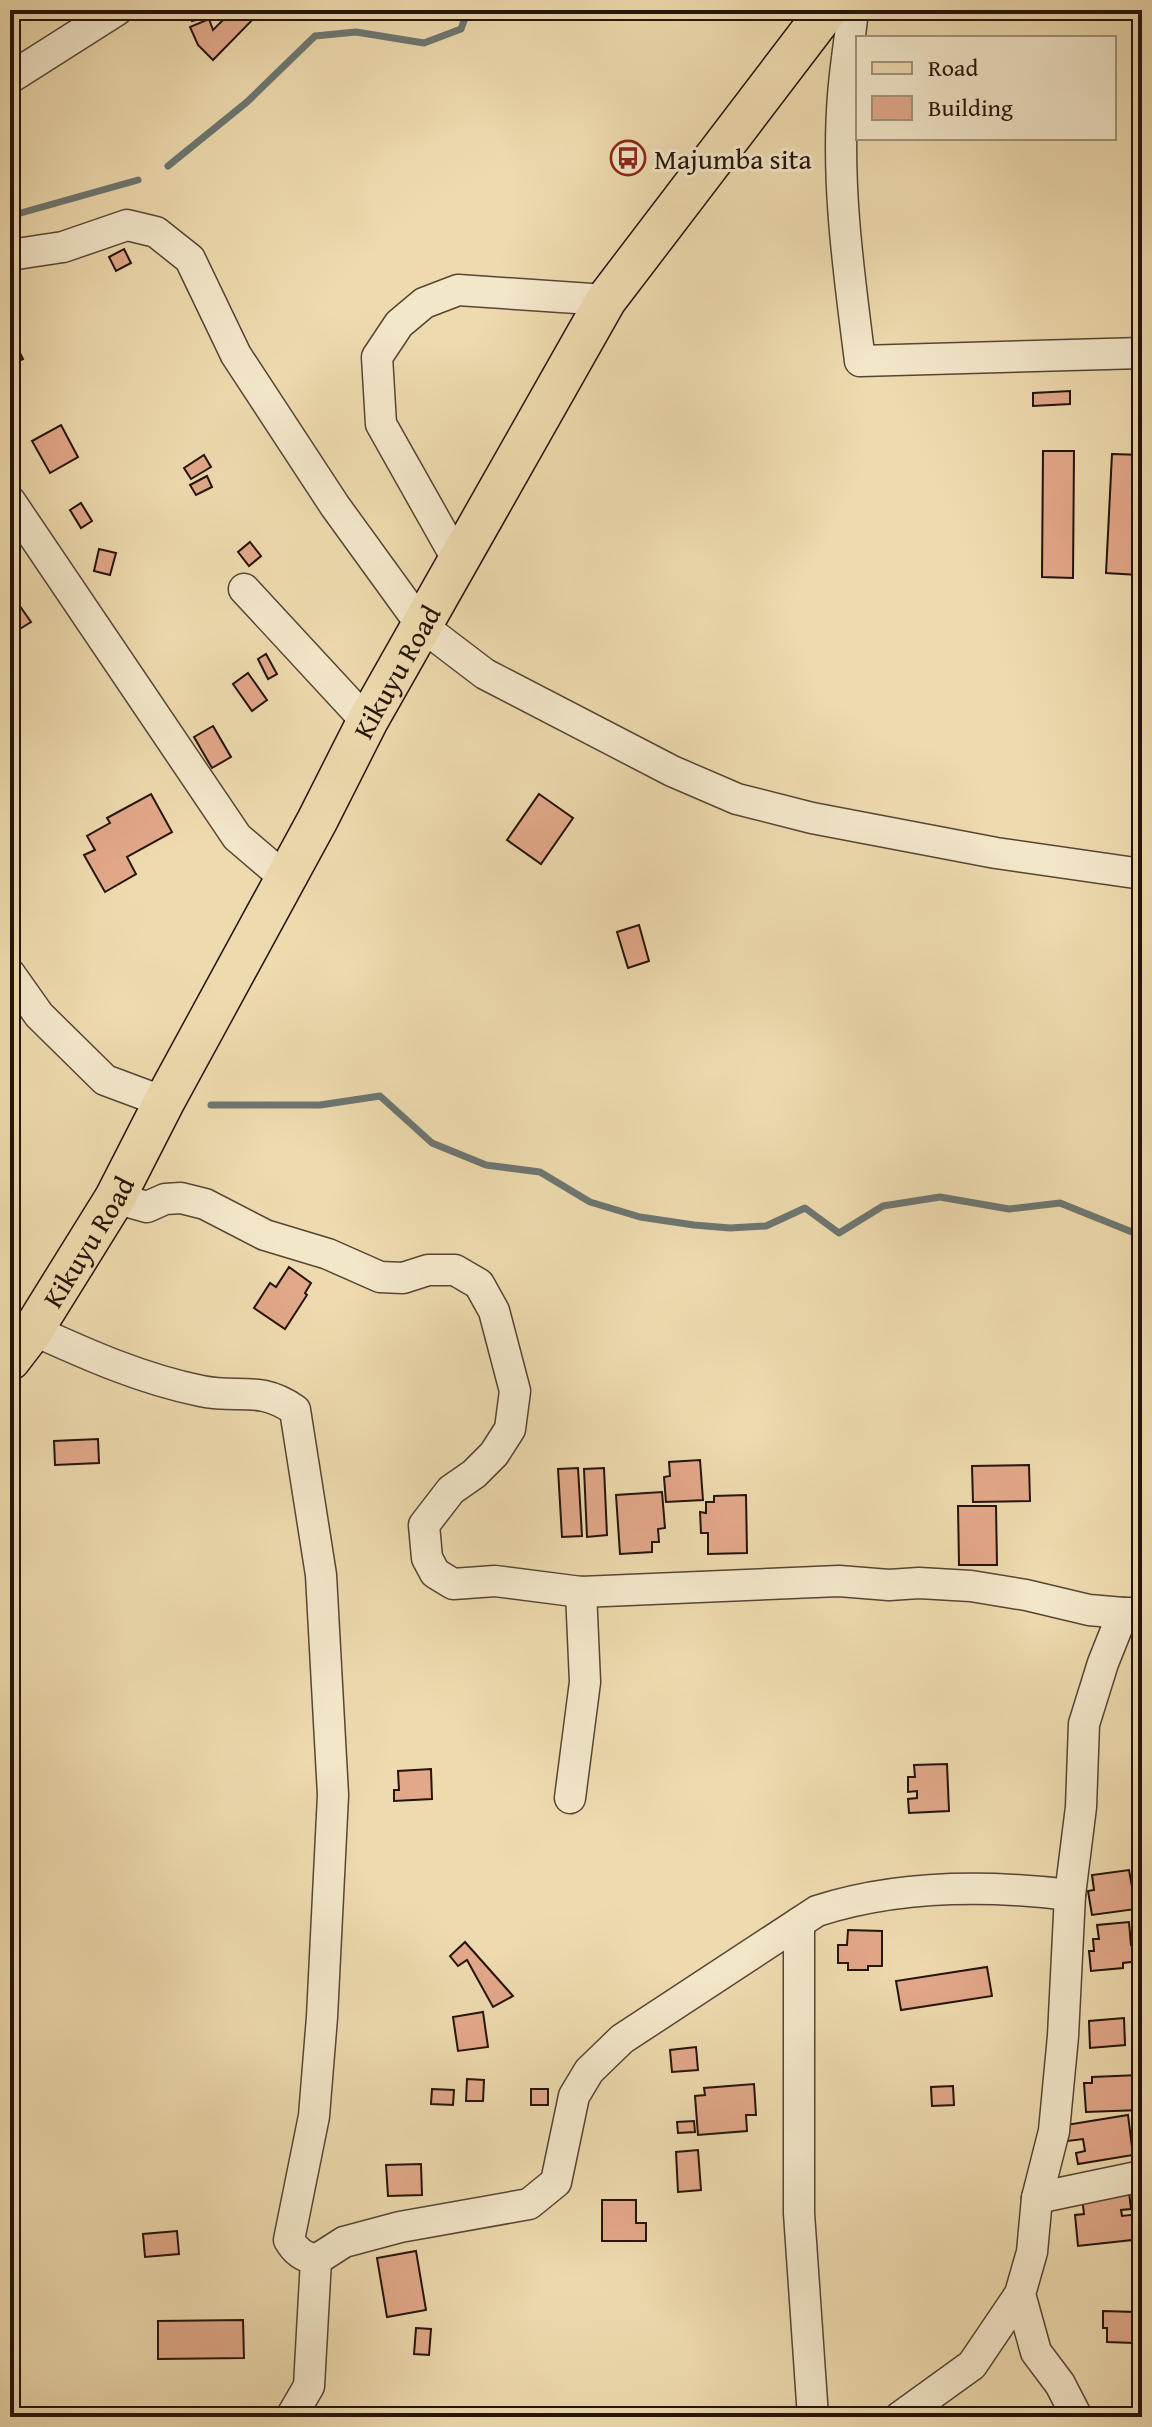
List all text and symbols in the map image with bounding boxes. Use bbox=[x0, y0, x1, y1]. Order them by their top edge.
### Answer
legend bbox=[856, 36, 1116, 140]
text: Road bbox=[928, 50, 978, 85]
text: Building bbox=[928, 90, 1013, 125]
place label: Majumba sita bbox=[654, 138, 812, 179]
bus stop icon: Majumba sita bbox=[609, 139, 647, 177]
street label: Kikuyu Road bbox=[342, 597, 450, 745]
street label: Kikuyu Road bbox=[32, 1168, 144, 1315]

